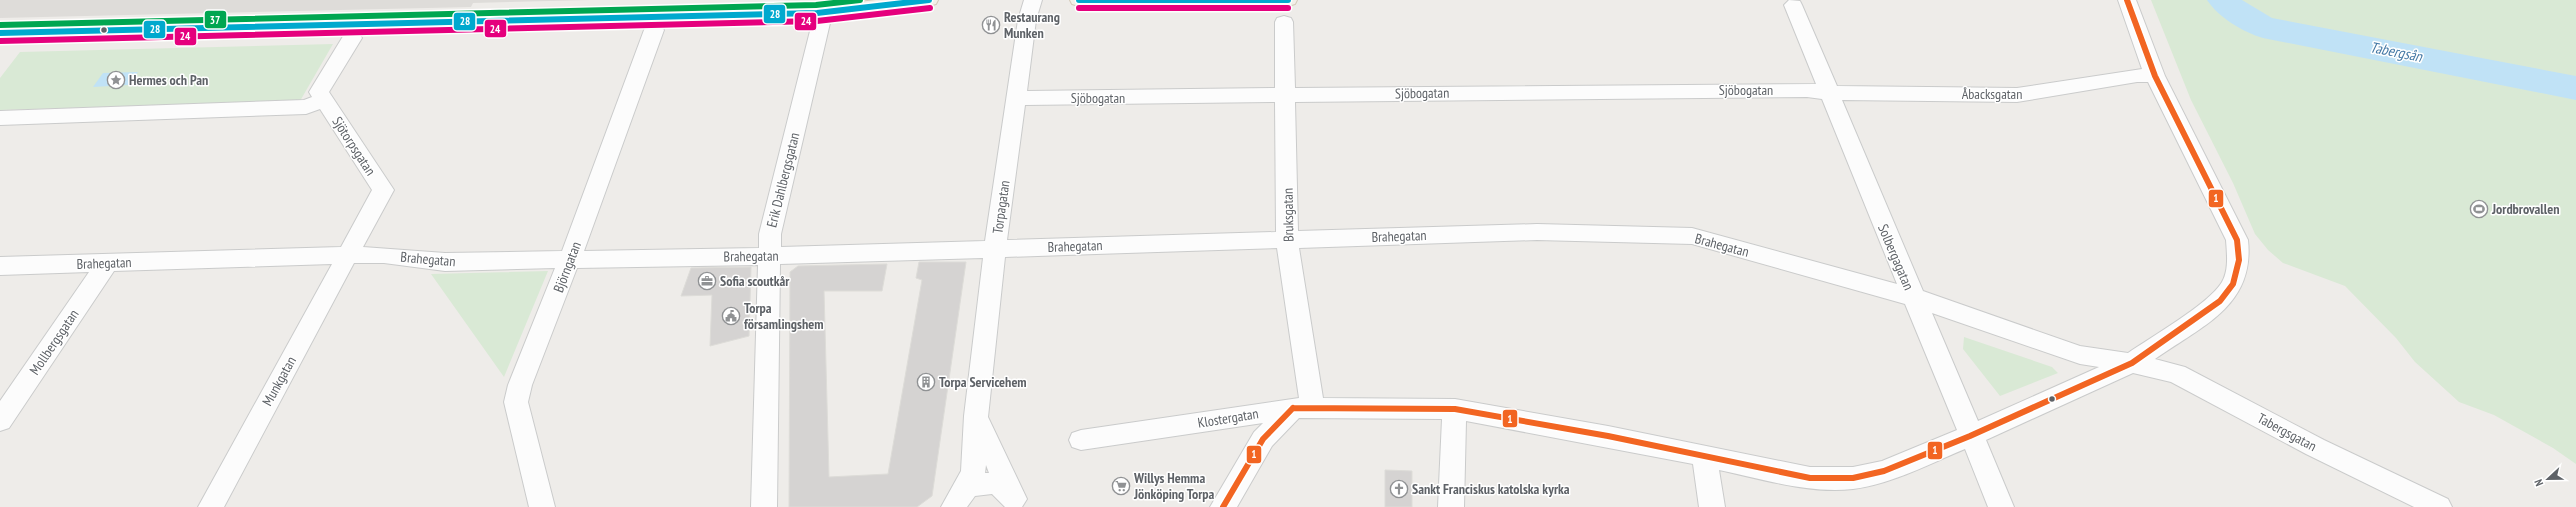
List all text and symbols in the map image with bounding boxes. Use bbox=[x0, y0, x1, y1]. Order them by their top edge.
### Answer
line badge: 28 bbox=[763, 4, 786, 24]
text: 28 bbox=[770, 7, 780, 21]
place label: Restaurang Munken bbox=[1004, 8, 1060, 42]
line badge: 37 bbox=[204, 10, 227, 29]
line badge: 28 bbox=[453, 12, 476, 31]
line badge: 24 bbox=[794, 12, 817, 31]
text: 37 bbox=[210, 13, 220, 27]
text: 28 bbox=[460, 14, 470, 28]
text: 24 bbox=[801, 14, 812, 28]
restaurant icon: Restaurang Munken bbox=[981, 15, 1001, 35]
line badge: 24 bbox=[484, 19, 507, 38]
line badge: 28 bbox=[143, 20, 166, 39]
text: 28 bbox=[150, 22, 160, 36]
text: 24 bbox=[490, 22, 501, 36]
unlabelled marker bbox=[99, 25, 109, 35]
line badge: 24 bbox=[174, 27, 197, 46]
text: 24 bbox=[180, 29, 191, 43]
water label: Tabergsån bbox=[2369, 37, 2425, 66]
place icon: Hermes och Pan bbox=[106, 70, 126, 90]
place label: Hermes och Pan bbox=[129, 71, 208, 89]
street label: Sjöbogatan bbox=[1719, 81, 1773, 99]
street label: Sjöbogatan bbox=[1395, 84, 1449, 102]
street label: Åbacksgatan bbox=[1962, 85, 2022, 103]
street label: Sjöbogatan bbox=[1071, 89, 1125, 107]
street label: Sjötorpsgatan bbox=[328, 113, 380, 179]
street label: Erik Dahlbergsgatan bbox=[763, 131, 803, 229]
street label: Torpagatan bbox=[988, 179, 1014, 235]
street label: Bruksgatan bbox=[1279, 188, 1297, 242]
line badge: 1 bbox=[2208, 189, 2224, 208]
text: 1 bbox=[2213, 191, 2219, 205]
sports icon: Jordbrovallen bbox=[2469, 199, 2489, 219]
place label: Jordbrovallen bbox=[2491, 200, 2559, 218]
street label: Solbergagatan bbox=[1874, 221, 1918, 293]
street label: Brahegatan bbox=[1371, 226, 1427, 246]
street label: Brahegatan bbox=[1693, 229, 1751, 261]
street label: Brahegatan bbox=[1047, 236, 1103, 256]
street label: Björngatan bbox=[549, 239, 585, 295]
street label: Brahegatan bbox=[723, 247, 779, 265]
street label: Brahegatan bbox=[400, 248, 456, 270]
street label: Brahegatan bbox=[76, 253, 132, 273]
office icon: Sofia scoutkår bbox=[697, 271, 717, 291]
place label: Sofia scoutkår bbox=[720, 272, 790, 290]
place label: Torpa församlingshem bbox=[744, 299, 824, 333]
street label: Mollbergsgatan bbox=[26, 306, 82, 378]
public building icon: Torpa församlingshem bbox=[721, 306, 741, 326]
street label: Munkgatan bbox=[258, 353, 300, 409]
building icon: Torpa Servicehem bbox=[916, 372, 936, 392]
place label: Torpa Servicehem bbox=[939, 373, 1027, 391]
unlabelled marker bbox=[2047, 394, 2057, 404]
street label: Klostergatan bbox=[1196, 404, 1260, 432]
line badge: 1 bbox=[1502, 409, 1518, 428]
street label: Tabergsgatan bbox=[2254, 409, 2320, 455]
text: 1 bbox=[1507, 412, 1513, 426]
line badge: 1 bbox=[1927, 441, 1943, 460]
text: 1 bbox=[1932, 443, 1938, 457]
line badge: 1 bbox=[1246, 445, 1262, 464]
text: 1 bbox=[1251, 447, 1257, 461]
north arrow bbox=[2528, 459, 2568, 499]
place label: Willys Hemma Jönköping Torpa bbox=[1133, 469, 1215, 503]
supermarket icon: Willys Hemma Jönköping Torpa bbox=[1111, 476, 1131, 496]
text: N bbox=[2531, 477, 2546, 488]
church icon: Sankt Franciskus katolska kyrka bbox=[1389, 479, 1409, 499]
place label: Sankt Franciskus katolska kyrka bbox=[1412, 480, 1570, 498]

